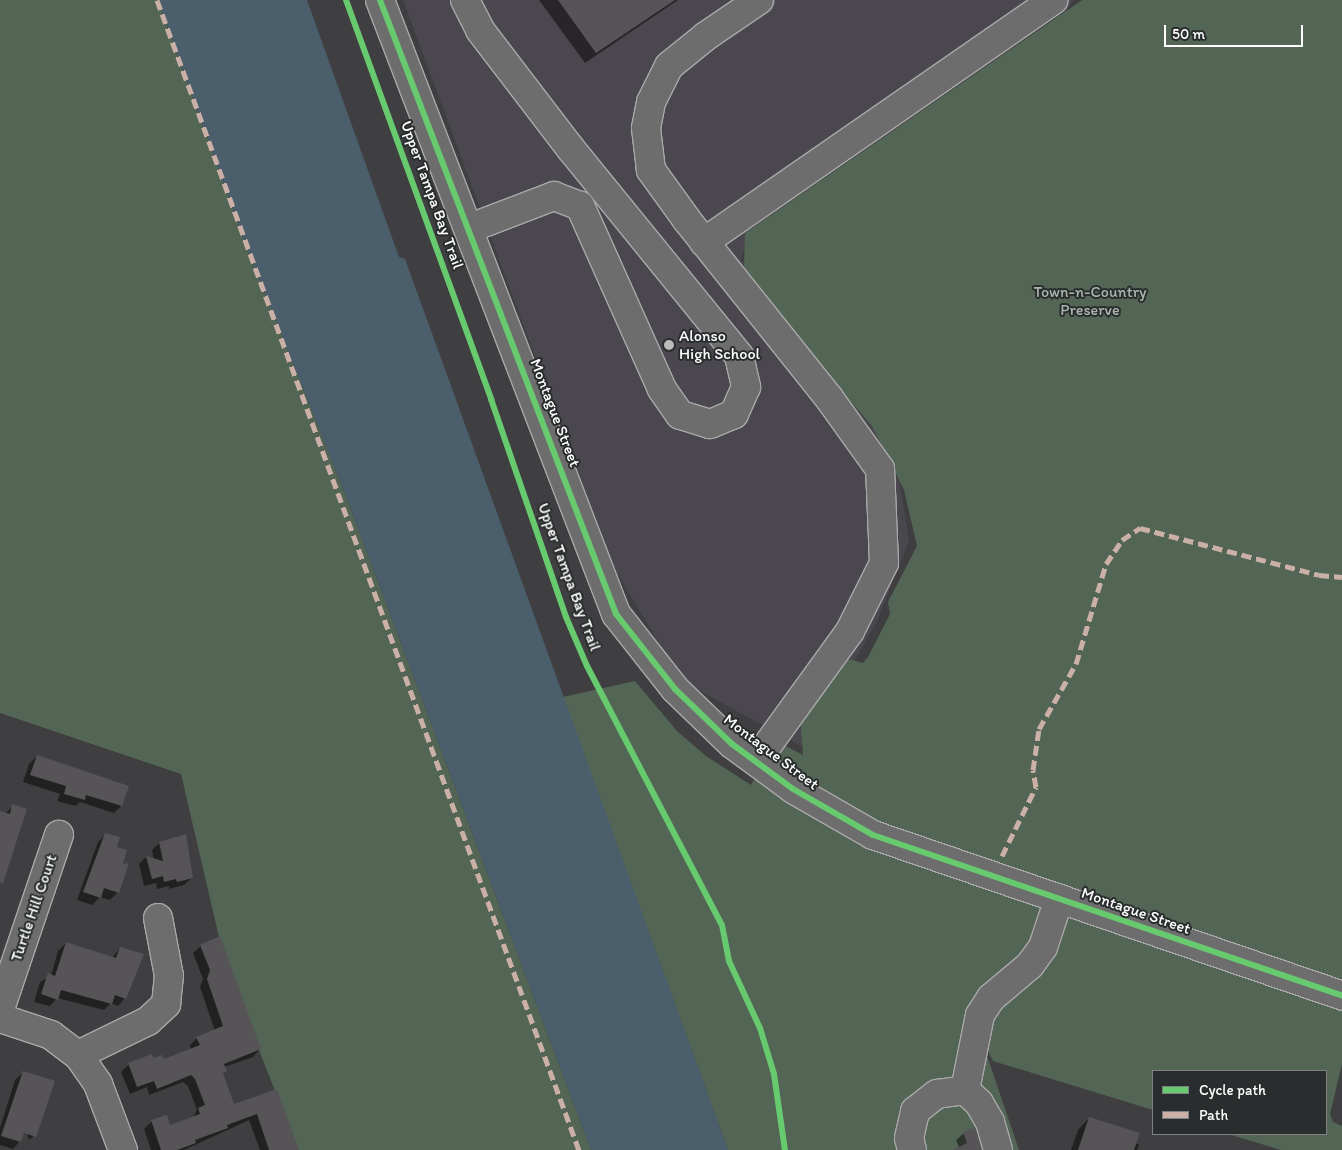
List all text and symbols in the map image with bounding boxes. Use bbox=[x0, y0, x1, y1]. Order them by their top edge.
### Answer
scale bar bbox=[1167, 15, 1306, 47]
text: 50 m bbox=[1172, 25, 1205, 43]
street label: Upper Tampa Bay Trail bbox=[397, 119, 467, 271]
park label: Town-n-Country Preserve bbox=[1033, 282, 1147, 320]
place label: Alonso High School bbox=[679, 326, 760, 364]
marker: Alonso High School bbox=[663, 339, 675, 351]
street label: Montague Street bbox=[526, 356, 584, 470]
street label: Upper Tampa Bay Trail bbox=[534, 501, 604, 653]
street label: Montague Street bbox=[720, 710, 822, 794]
street label: Turtle Hill Court bbox=[7, 852, 61, 964]
street label: Montague Street bbox=[1079, 883, 1193, 939]
legend bbox=[1152, 1070, 1327, 1135]
text: Cycle path bbox=[1199, 1081, 1266, 1099]
text: Path bbox=[1199, 1106, 1228, 1124]

